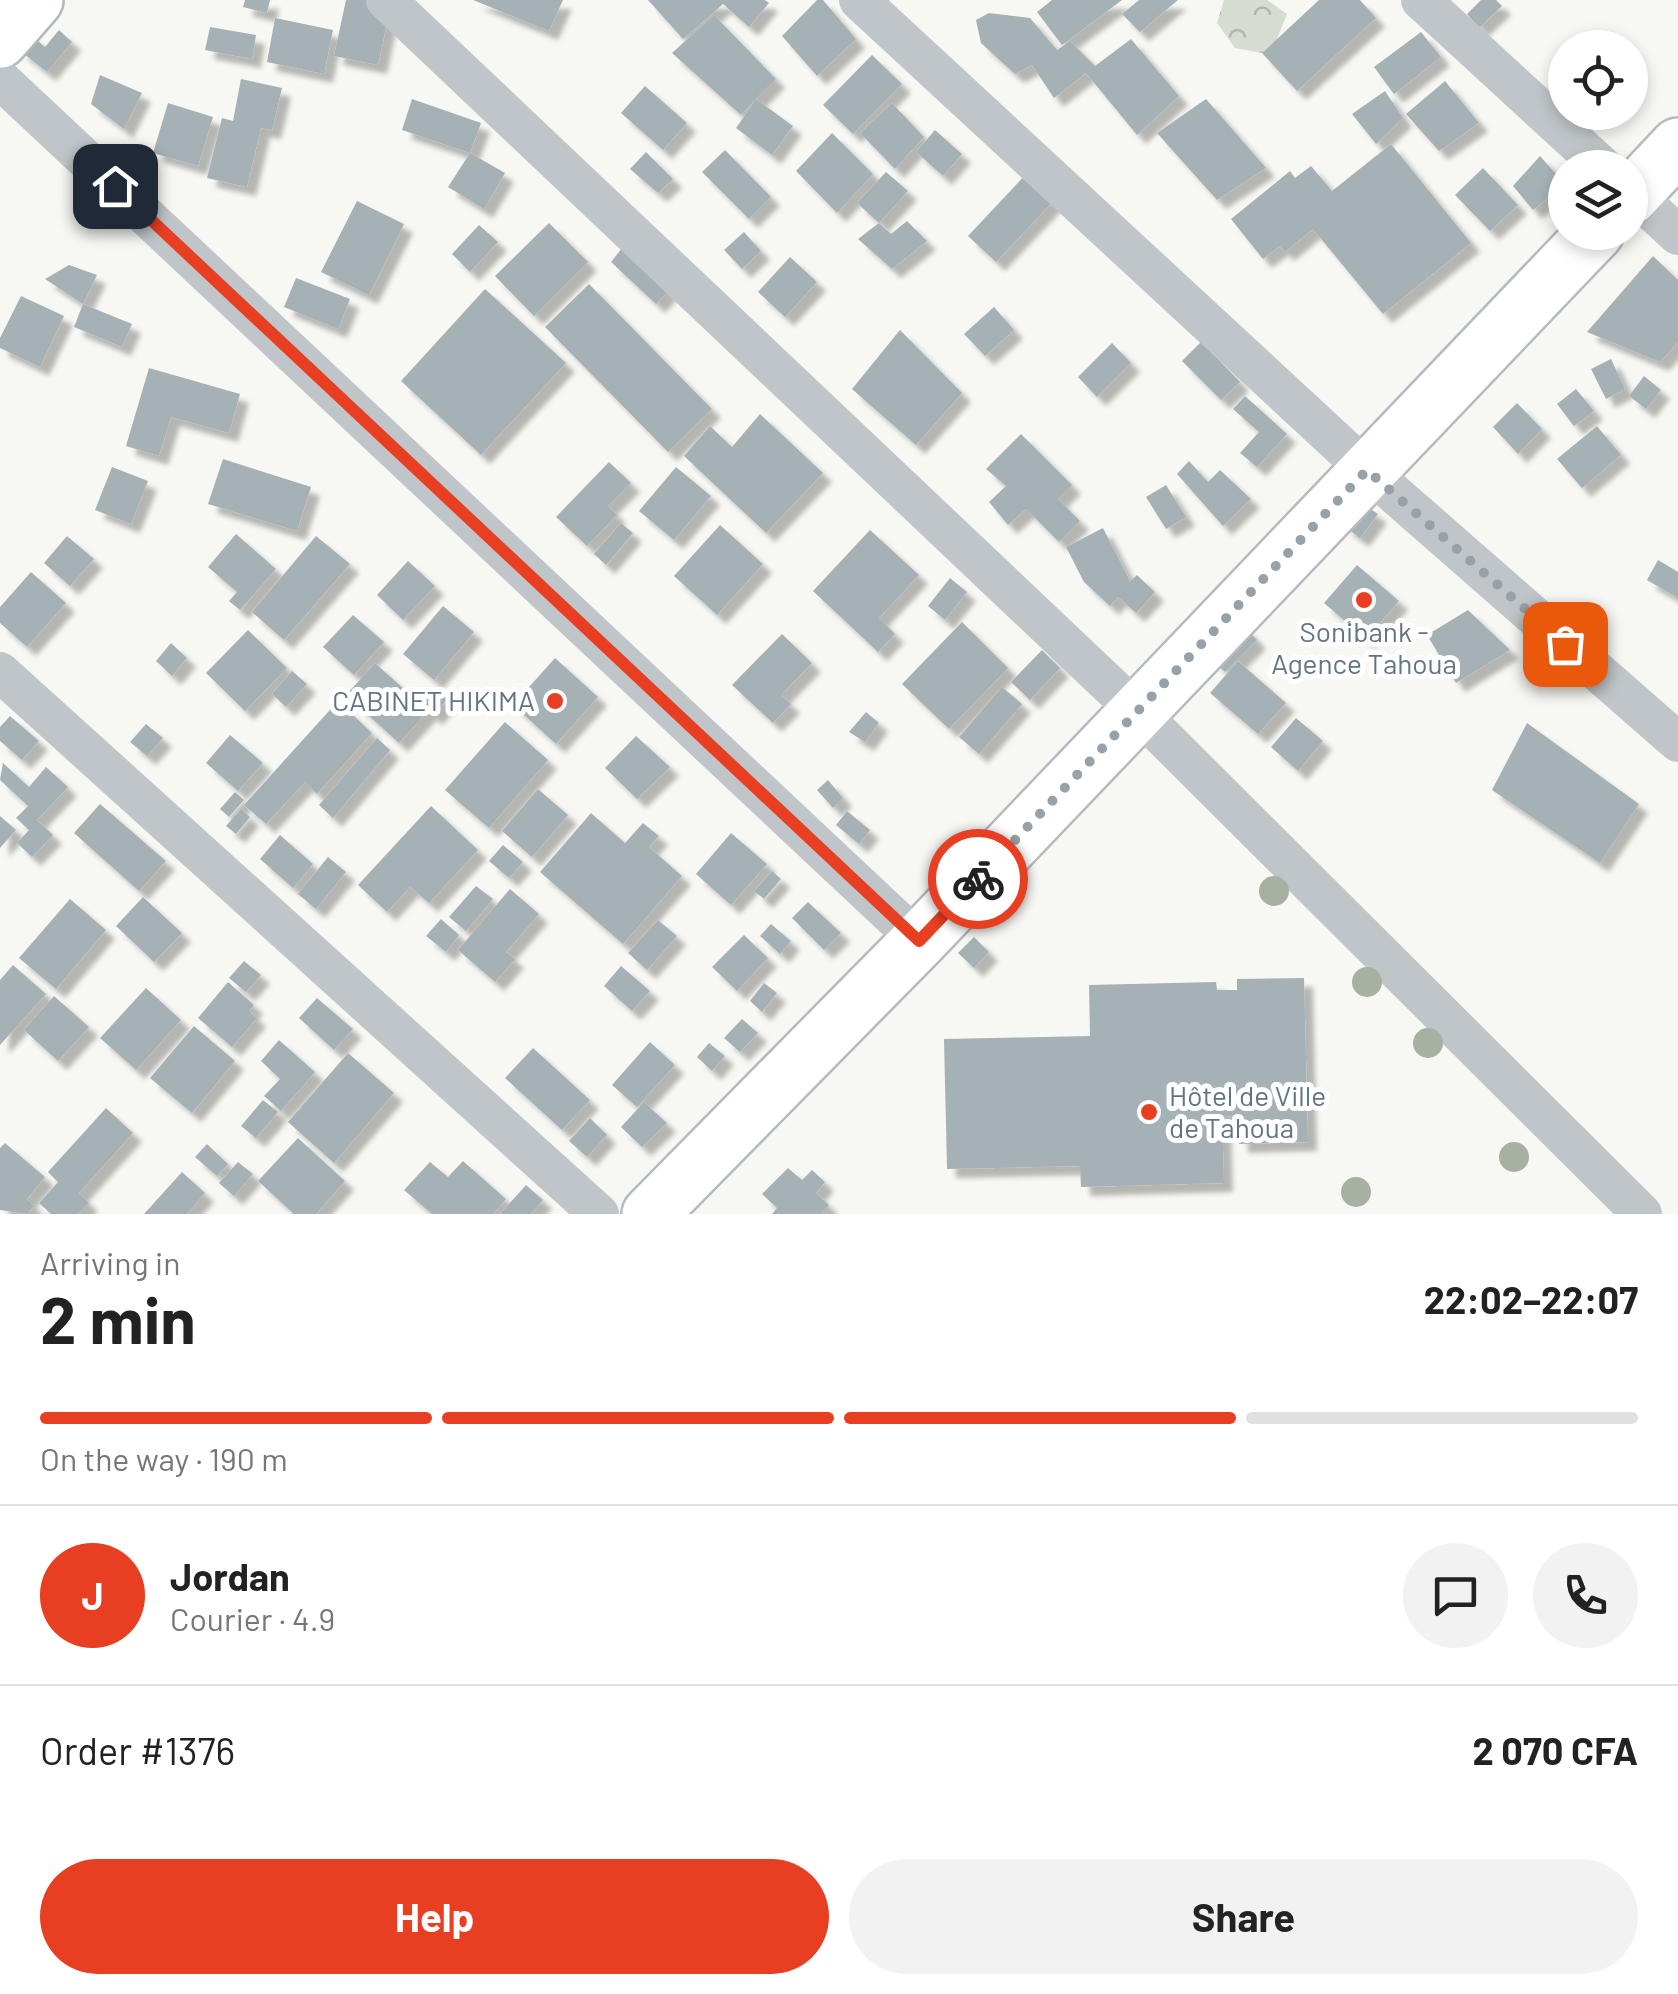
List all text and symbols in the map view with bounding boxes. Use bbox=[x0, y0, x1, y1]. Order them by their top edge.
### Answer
map controls bbox=[1548, 30, 1648, 250]
button: locate bbox=[1548, 30, 1648, 130]
pin bbox=[73, 144, 158, 229]
button: layers bbox=[1548, 150, 1648, 250]
icon: home bbox=[88, 159, 143, 214]
marker: Sonibank - Agence Tahoua bbox=[1353, 589, 1375, 611]
pin bbox=[1523, 602, 1608, 687]
place label: Sonibank - Agence Tahoua bbox=[1271, 614, 1457, 680]
icon: bag bbox=[1538, 617, 1593, 672]
place label: CABINET HIKIMA bbox=[332, 683, 535, 717]
marker: CABINET HIKIMA bbox=[544, 690, 566, 712]
courier bbox=[928, 829, 1028, 929]
icon: bike bbox=[951, 852, 1006, 907]
place label: Hôtel de Ville de Tahoua bbox=[1169, 1078, 1326, 1144]
marker: Hôtel de Ville de Tahoua bbox=[1138, 1101, 1160, 1123]
text: Arriving in bbox=[40, 1243, 180, 1281]
text: 22:02–22:07 bbox=[1424, 1276, 1638, 1322]
text: 2 min bbox=[40, 1279, 196, 1357]
text: On the way · 190 m bbox=[40, 1439, 288, 1477]
button: chat bbox=[1403, 1543, 1508, 1648]
button: phone bbox=[1533, 1543, 1638, 1648]
text: Jordan bbox=[170, 1553, 290, 1599]
text: J bbox=[81, 1572, 104, 1618]
text: Courier · 4.9 bbox=[170, 1599, 335, 1637]
text: Order #1376 bbox=[40, 1727, 235, 1773]
text: 2 070 CFA bbox=[1472, 1727, 1638, 1773]
button: Help bbox=[40, 1859, 829, 1974]
button: Share bbox=[849, 1859, 1638, 1974]

